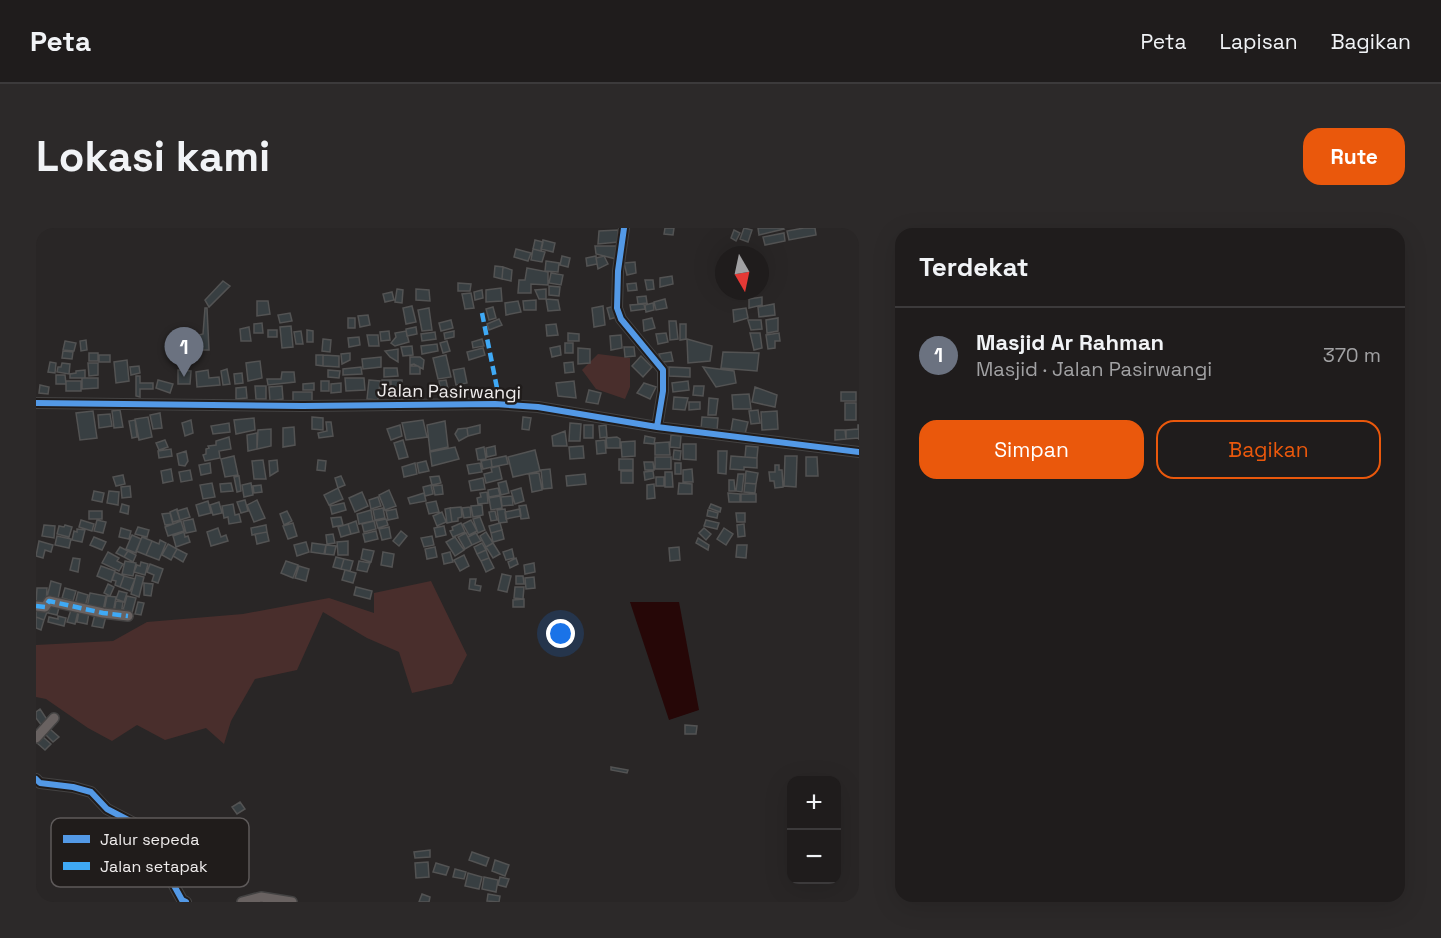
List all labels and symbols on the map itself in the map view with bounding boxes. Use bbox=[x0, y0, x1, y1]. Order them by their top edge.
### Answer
north arrow bbox=[715, 246, 769, 300]
pin: 1 bbox=[164, 328, 204, 377]
street label: Jalan Pasirwangi bbox=[377, 378, 521, 404]
your location bbox=[546, 619, 575, 648]
legend bbox=[51, 818, 249, 887]
text: Jalur sepeda bbox=[100, 829, 199, 850]
text: Jalan setapak bbox=[100, 856, 208, 877]

